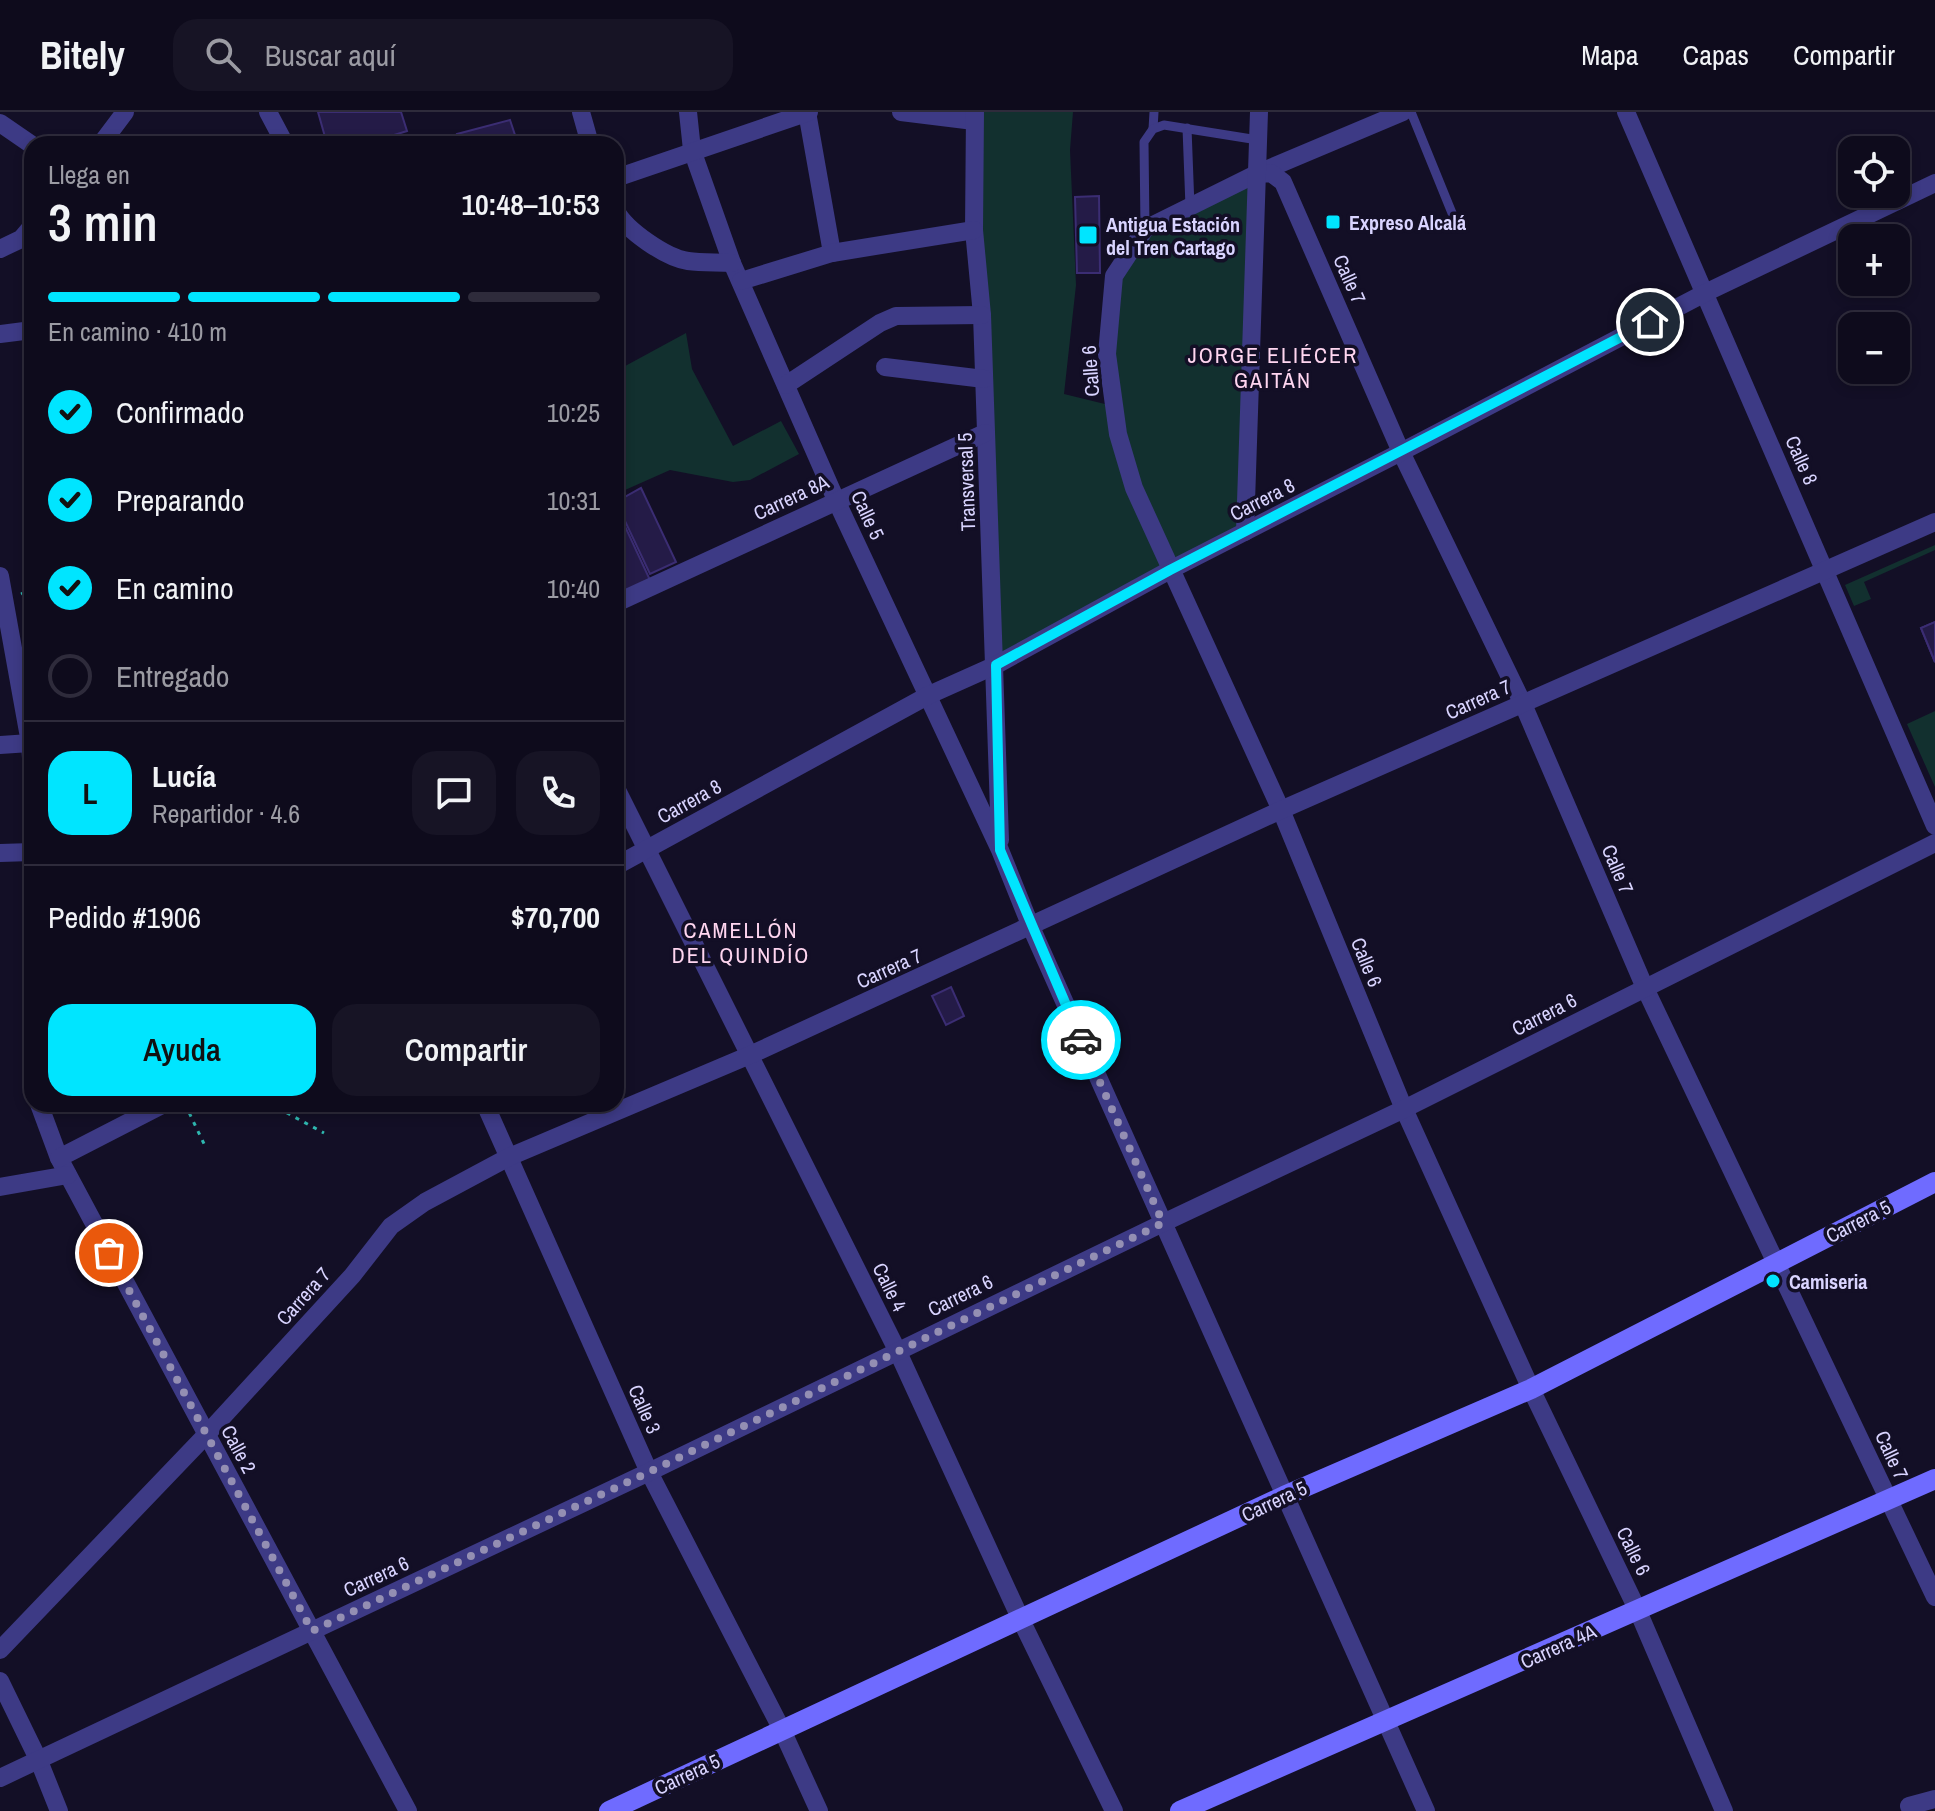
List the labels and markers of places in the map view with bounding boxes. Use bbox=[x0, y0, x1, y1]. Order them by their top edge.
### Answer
place label: Expreso Alcalá bbox=[1349, 209, 1466, 236]
place label: Antigua Estación del Tren Cartago bbox=[1106, 211, 1240, 261]
marker: Expreso Alcalá bbox=[1324, 213, 1342, 231]
marker: Antigua Estación del Tren Cartago bbox=[1077, 224, 1099, 246]
pin bbox=[1616, 288, 1684, 356]
pin bbox=[75, 1219, 143, 1287]
place label: Camiseria bbox=[1789, 1268, 1867, 1295]
marker: Camiseria bbox=[1764, 1272, 1782, 1290]

